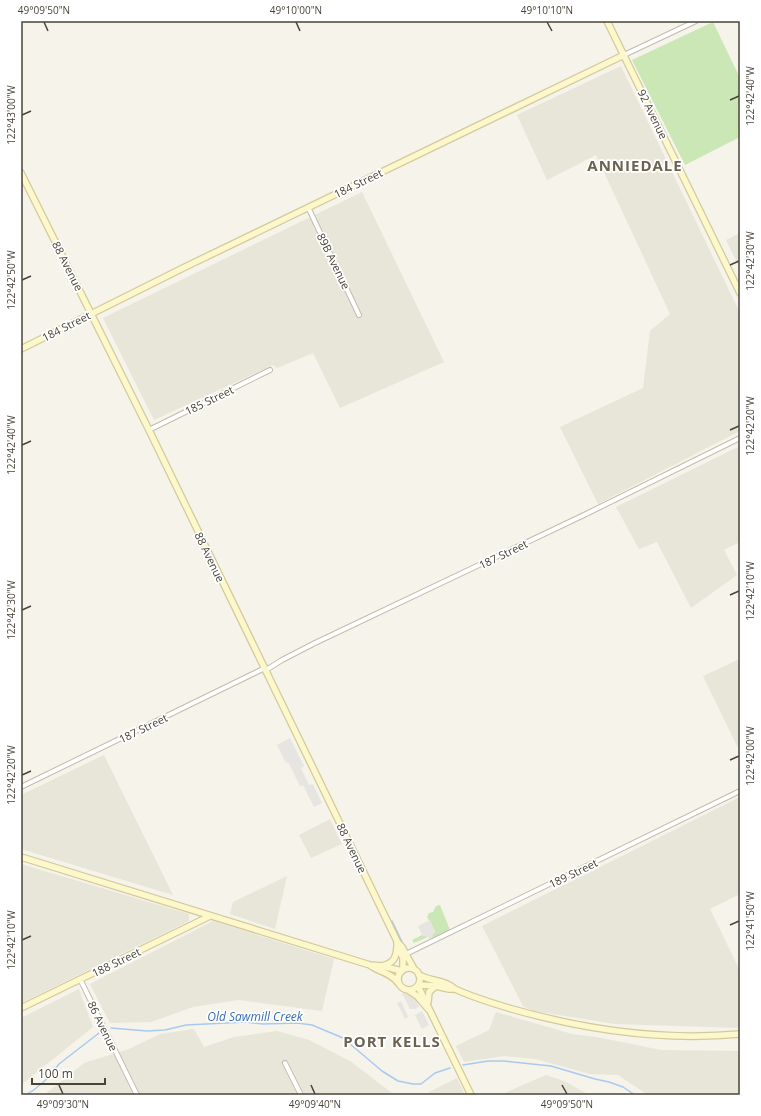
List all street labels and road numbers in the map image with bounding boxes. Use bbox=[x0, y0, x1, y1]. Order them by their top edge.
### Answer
street label: 92 Avenue bbox=[634, 87, 672, 141]
street label: 184 Street bbox=[331, 165, 385, 201]
street label: 89B Avenue bbox=[314, 230, 354, 292]
street label: 88 Avenue bbox=[49, 239, 87, 293]
street label: 184 Street bbox=[39, 307, 93, 345]
street label: 185 Street bbox=[182, 382, 236, 418]
street label: 88 Avenue bbox=[191, 530, 229, 584]
street label: 187 Street bbox=[476, 536, 530, 572]
street label: 187 Street bbox=[116, 710, 170, 746]
street label: 88 Avenue bbox=[333, 821, 371, 875]
street label: 189 Street bbox=[546, 855, 600, 891]
street label: 188 Street bbox=[89, 944, 143, 980]
street label: 86 Avenue bbox=[84, 999, 122, 1053]

